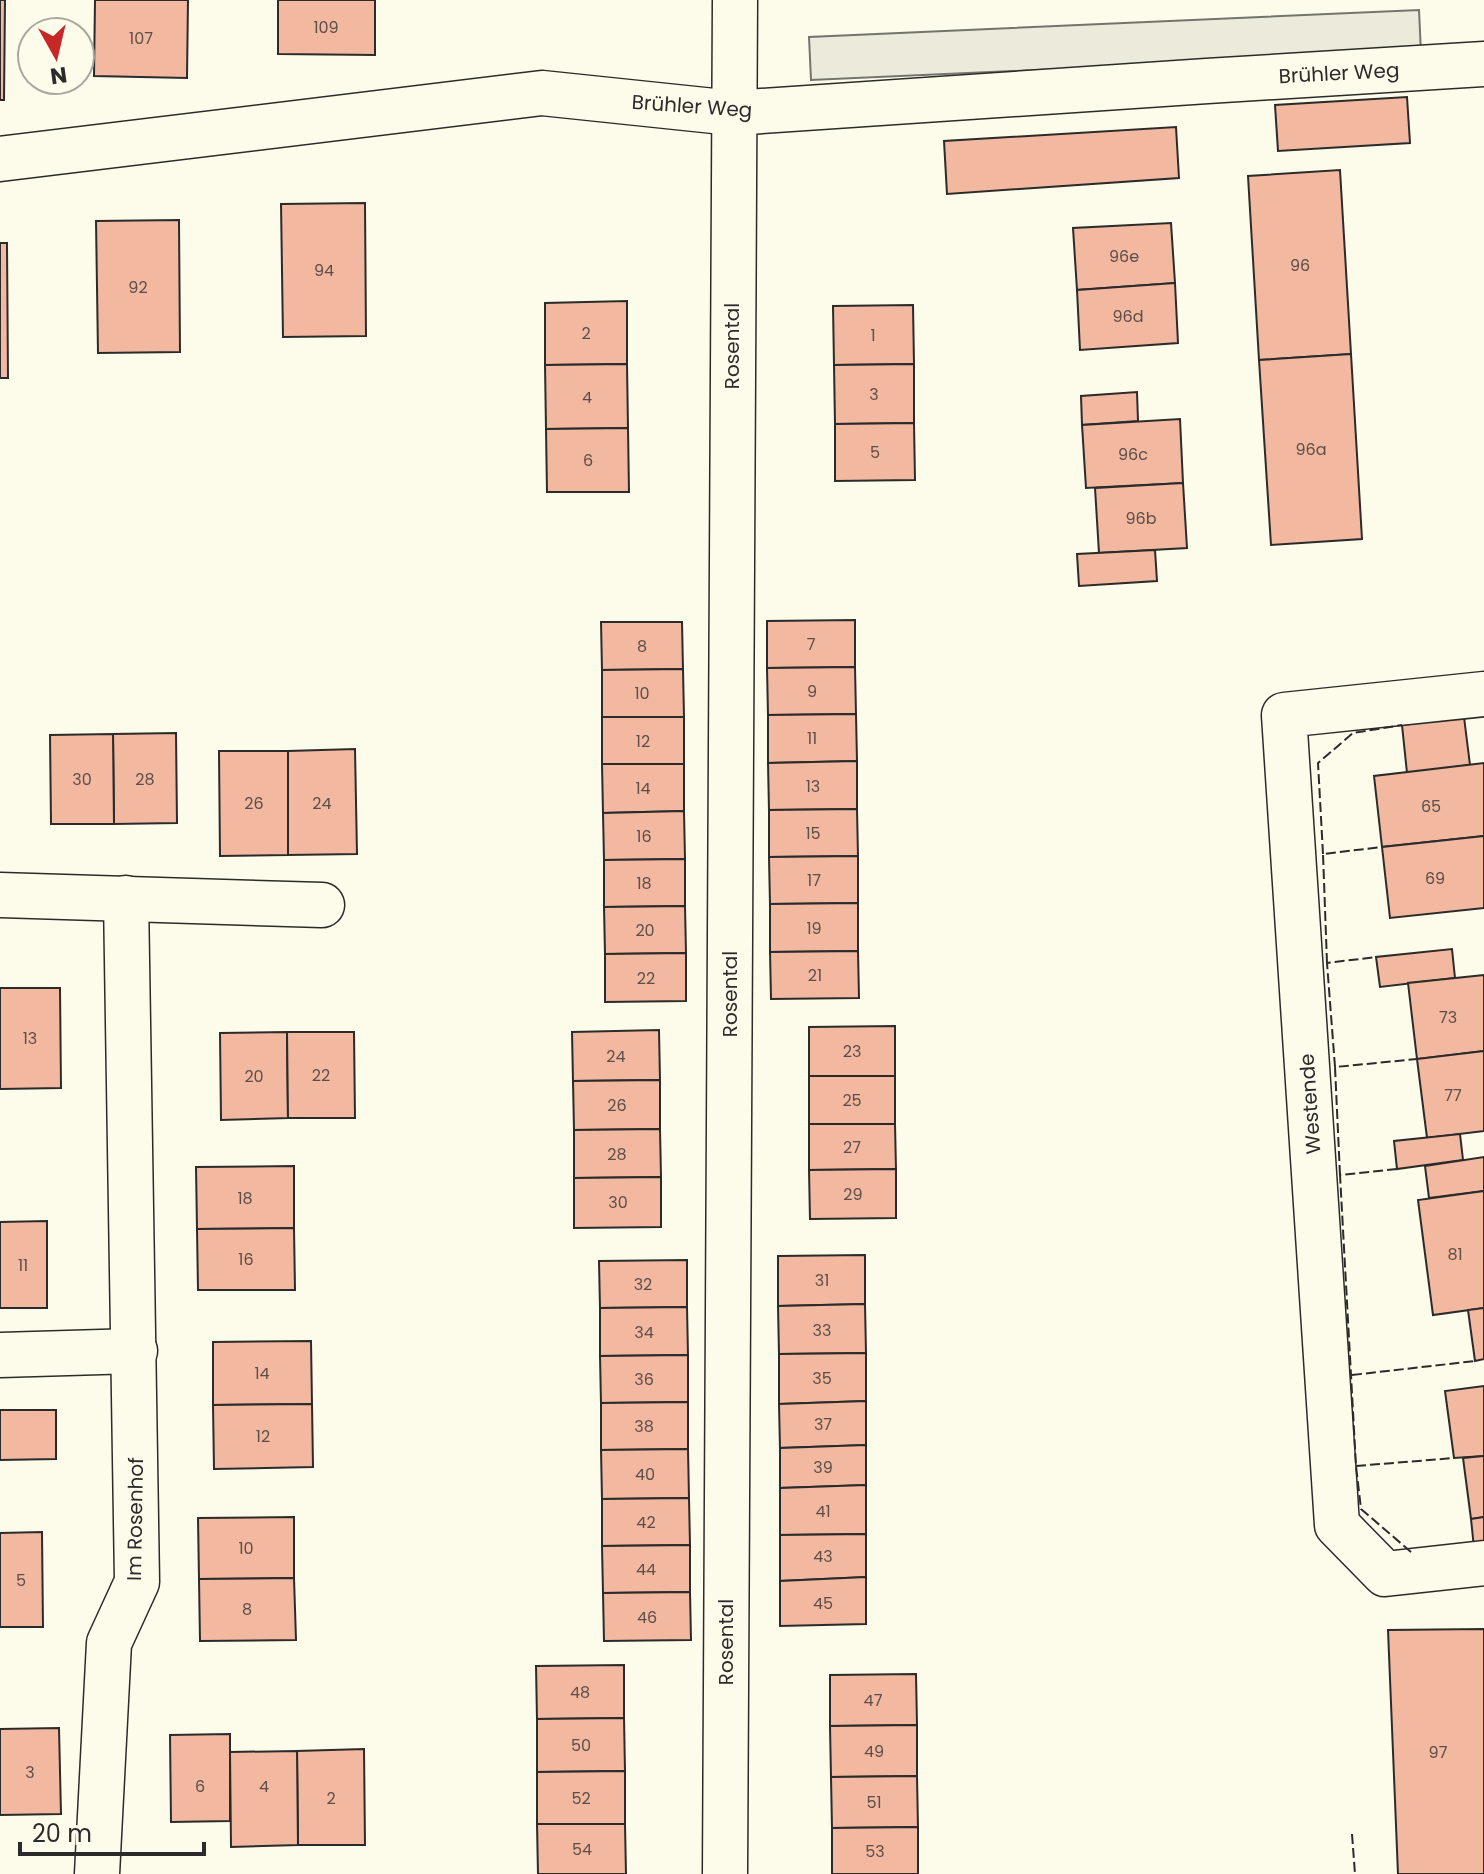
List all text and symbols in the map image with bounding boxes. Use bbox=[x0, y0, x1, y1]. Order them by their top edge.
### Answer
north arrow bbox=[16, 16, 96, 96]
house number: 109 bbox=[313, 16, 339, 39]
house number: 107 bbox=[129, 27, 153, 50]
street label: Brühler Weg bbox=[1278, 56, 1400, 90]
text: N bbox=[48, 59, 69, 92]
street label: Brühler Weg bbox=[631, 88, 753, 124]
house number: 96e bbox=[1109, 245, 1139, 268]
house number: 96 bbox=[1290, 254, 1310, 277]
house number: 94 bbox=[314, 259, 334, 282]
house number: 92 bbox=[128, 276, 148, 299]
street label: Rosental bbox=[718, 303, 746, 389]
house number: 96d bbox=[1112, 305, 1144, 328]
house number: 2 bbox=[581, 322, 591, 345]
house number: 1 bbox=[870, 324, 876, 347]
house number: 3 bbox=[869, 383, 879, 406]
house number: 4 bbox=[582, 386, 592, 409]
house number: 96a bbox=[1295, 438, 1327, 461]
house number: 5 bbox=[870, 441, 880, 464]
house number: 96c bbox=[1118, 443, 1148, 466]
house number: 6 bbox=[583, 449, 593, 472]
house number: 96b bbox=[1125, 507, 1157, 530]
house number: 7 bbox=[807, 633, 816, 656]
house number: 8 bbox=[637, 635, 647, 658]
house number: 9 bbox=[807, 680, 817, 703]
house number: 10 bbox=[634, 682, 650, 705]
house number: 11 bbox=[807, 727, 817, 750]
house number: 12 bbox=[636, 730, 650, 753]
house number: 30 bbox=[72, 768, 92, 791]
house number: 28 bbox=[135, 768, 155, 791]
house number: 13 bbox=[806, 775, 820, 798]
house number: 14 bbox=[635, 777, 651, 800]
house number: 26 bbox=[244, 792, 264, 815]
house number: 24 bbox=[312, 792, 332, 815]
house number: 65 bbox=[1421, 795, 1441, 818]
house number: 15 bbox=[805, 822, 821, 845]
house number: 16 bbox=[636, 825, 652, 848]
house number: 69 bbox=[1425, 867, 1445, 890]
house number: 17 bbox=[807, 869, 821, 892]
house number: 18 bbox=[636, 872, 652, 895]
house number: 19 bbox=[806, 917, 822, 940]
house number: 20 bbox=[635, 919, 655, 942]
street label: Rosental bbox=[716, 951, 744, 1037]
house number: 21 bbox=[808, 964, 822, 987]
house number: 22 bbox=[637, 967, 655, 990]
house number: 73 bbox=[1439, 1006, 1457, 1029]
house number: 13 bbox=[23, 1027, 37, 1050]
house number: 23 bbox=[843, 1040, 861, 1063]
house number: 24 bbox=[606, 1045, 626, 1068]
street label: Westende bbox=[1293, 1053, 1327, 1155]
house number: 22 bbox=[312, 1064, 330, 1087]
house number: 20 bbox=[244, 1065, 264, 1088]
house number: 77 bbox=[1444, 1084, 1462, 1107]
house number: 25 bbox=[842, 1089, 862, 1112]
house number: 26 bbox=[607, 1094, 627, 1117]
house number: 27 bbox=[843, 1136, 861, 1159]
house number: 28 bbox=[607, 1143, 627, 1166]
house number: 29 bbox=[843, 1183, 863, 1206]
house number: 18 bbox=[237, 1187, 253, 1210]
house number: 30 bbox=[608, 1191, 628, 1214]
house number: 81 bbox=[1447, 1243, 1463, 1266]
house number: 16 bbox=[238, 1248, 254, 1271]
house number: 11 bbox=[18, 1254, 28, 1277]
house number: 31 bbox=[815, 1269, 829, 1292]
house number: 32 bbox=[634, 1273, 652, 1296]
house number: 33 bbox=[813, 1319, 831, 1342]
house number: 34 bbox=[634, 1321, 654, 1344]
house number: 14 bbox=[254, 1362, 270, 1385]
house number: 35 bbox=[812, 1367, 832, 1390]
house number: 36 bbox=[634, 1368, 654, 1391]
house number: 37 bbox=[814, 1413, 832, 1436]
house number: 38 bbox=[634, 1415, 654, 1438]
house number: 12 bbox=[256, 1425, 270, 1448]
house number: 39 bbox=[813, 1456, 833, 1479]
street label: Im Rosenhof bbox=[120, 1457, 150, 1581]
house number: 40 bbox=[635, 1463, 655, 1486]
house number: 41 bbox=[815, 1500, 831, 1523]
house number: 42 bbox=[636, 1511, 656, 1534]
house number: 10 bbox=[238, 1537, 254, 1560]
house number: 43 bbox=[813, 1545, 833, 1568]
house number: 44 bbox=[636, 1558, 656, 1581]
house number: 5 bbox=[16, 1569, 26, 1592]
house number: 45 bbox=[813, 1592, 833, 1615]
house number: 8 bbox=[242, 1598, 252, 1621]
street label: Rosental bbox=[712, 1599, 740, 1685]
house number: 46 bbox=[637, 1606, 657, 1629]
house number: 48 bbox=[570, 1681, 590, 1704]
house number: 47 bbox=[864, 1689, 883, 1712]
house number: 50 bbox=[571, 1734, 591, 1757]
house number: 49 bbox=[864, 1740, 884, 1763]
house number: 97 bbox=[1429, 1741, 1448, 1764]
house number: 3 bbox=[25, 1761, 35, 1784]
house number: 6 bbox=[195, 1775, 205, 1798]
house number: 4 bbox=[259, 1775, 269, 1798]
house number: 2 bbox=[326, 1787, 336, 1810]
house number: 52 bbox=[571, 1787, 591, 1810]
house number: 51 bbox=[866, 1791, 882, 1814]
scale bar bbox=[20, 1806, 204, 1856]
text: 20 m bbox=[32, 1817, 92, 1850]
house number: 54 bbox=[572, 1838, 592, 1861]
house number: 53 bbox=[865, 1840, 885, 1863]

